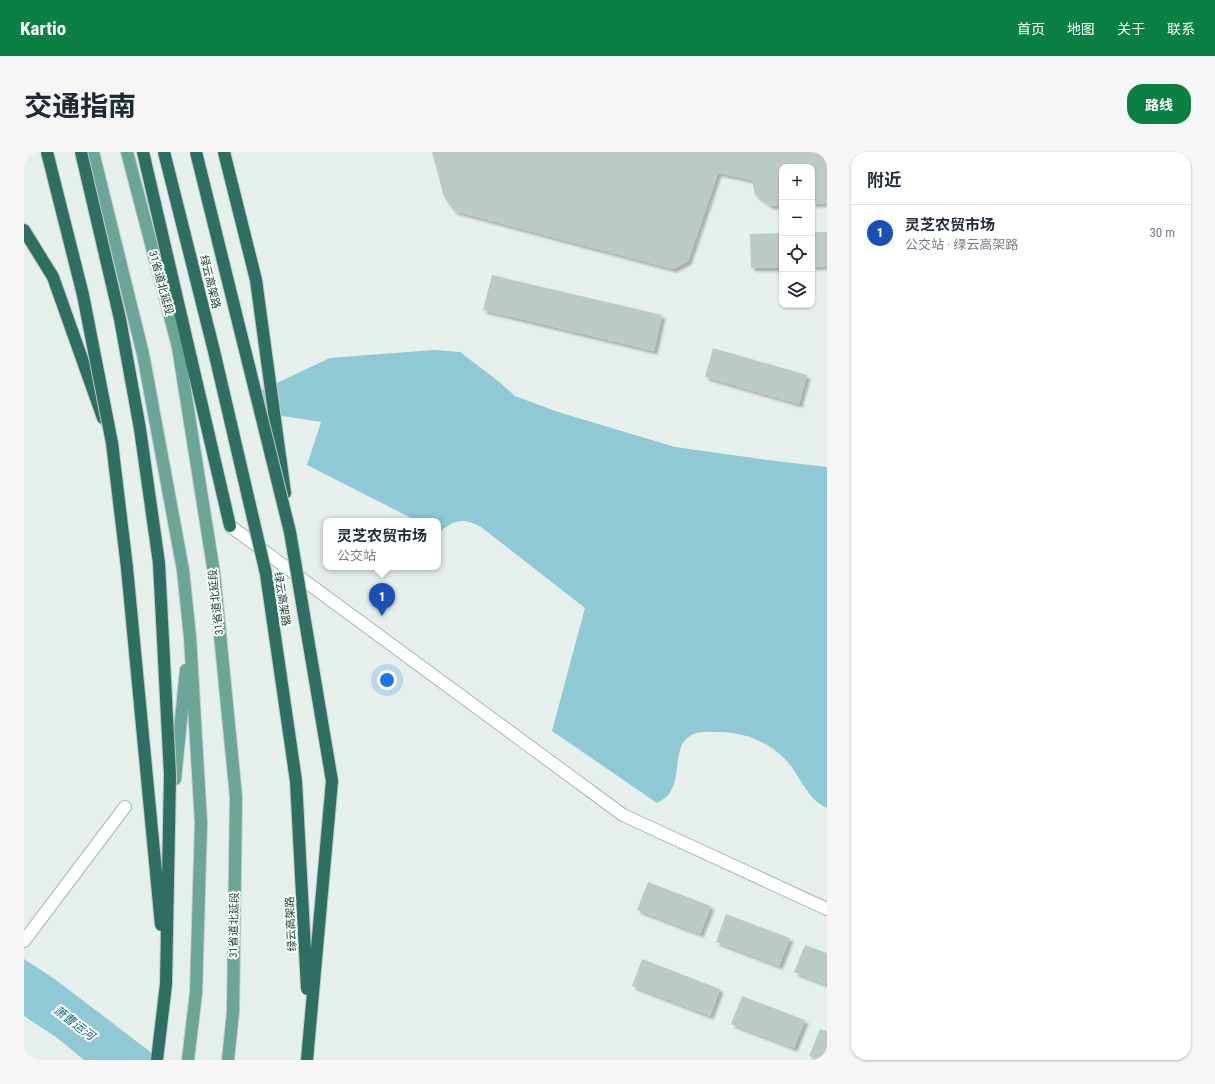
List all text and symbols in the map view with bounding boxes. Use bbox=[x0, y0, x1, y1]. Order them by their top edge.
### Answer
text: Kartio bbox=[20, 17, 66, 40]
text: 首页 bbox=[1017, 21, 1045, 37]
text: 地图 bbox=[1067, 21, 1095, 37]
text: 关于 bbox=[1117, 21, 1145, 37]
text: 联系 bbox=[1167, 21, 1195, 37]
button: 路线 bbox=[1127, 84, 1191, 124]
text: 交通指南 bbox=[24, 90, 136, 123]
map controls bbox=[779, 164, 815, 308]
button: + bbox=[779, 164, 815, 200]
text: 附近 bbox=[867, 170, 901, 190]
button: − bbox=[779, 200, 815, 236]
text: 灵芝农贸市场 bbox=[905, 216, 995, 234]
text: 1 bbox=[877, 225, 883, 240]
text: 30 m bbox=[1149, 225, 1175, 240]
button: locate bbox=[779, 236, 815, 272]
text: 公交站 · 绿云高架路 bbox=[905, 237, 1018, 252]
street label: 31省道北延段 bbox=[146, 250, 176, 316]
street label: 绿云高架路 bbox=[197, 254, 223, 310]
button: layers bbox=[779, 272, 815, 308]
popup bbox=[323, 518, 441, 570]
text: 灵芝农贸市场 bbox=[337, 527, 427, 545]
text: 公交站 bbox=[337, 548, 376, 563]
street label: 31省道北延段 bbox=[206, 569, 226, 635]
street label: 绿云高架路 bbox=[271, 571, 293, 627]
pin: 1 bbox=[369, 583, 395, 616]
your location bbox=[377, 670, 397, 690]
street label: 31省道北延段 bbox=[227, 892, 241, 958]
street label: 绿云高架路 bbox=[283, 896, 299, 952]
water label: 萧曹运河 bbox=[51, 1003, 99, 1044]

